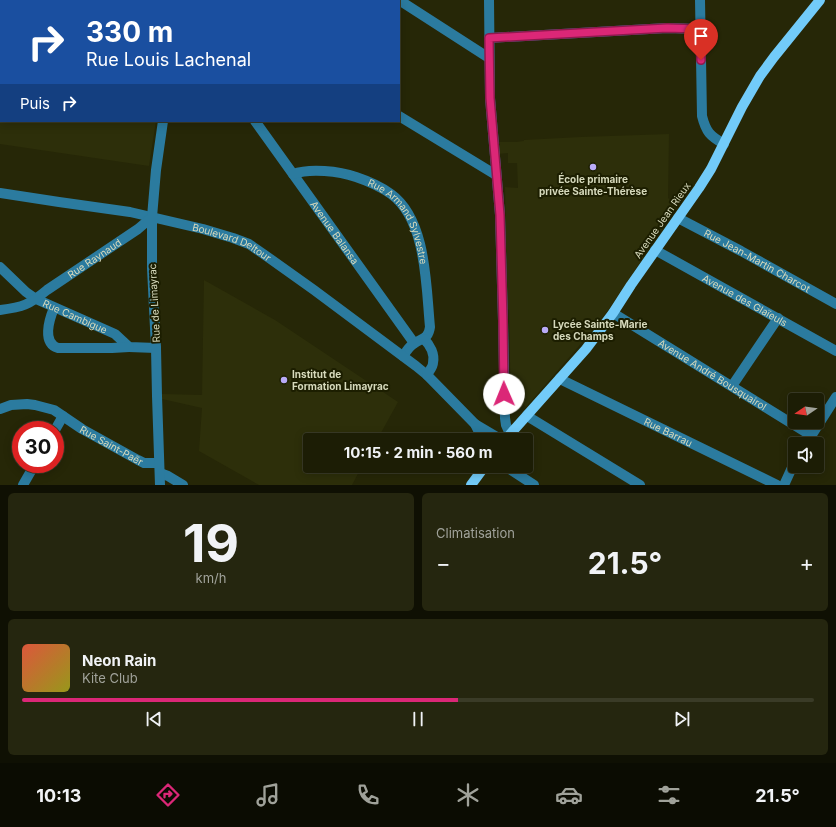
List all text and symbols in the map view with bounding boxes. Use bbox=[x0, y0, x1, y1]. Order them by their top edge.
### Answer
text: 330 m bbox=[86, 15, 173, 49]
icon: right bbox=[20, 16, 72, 68]
pin bbox=[684, 19, 718, 60]
icon: arrive bbox=[690, 25, 712, 47]
text: Rue Louis Lachenal bbox=[86, 49, 251, 70]
icon: right bbox=[58, 92, 80, 114]
text: Puis bbox=[20, 94, 50, 113]
marker: École primaire privée Sainte-Thérèse bbox=[588, 162, 598, 172]
place label: École primaire privée Sainte-Thérèse bbox=[539, 172, 647, 197]
street label: Rue Armand Sylvestre bbox=[366, 176, 430, 265]
street label: Avenue Jean Rieux bbox=[631, 179, 693, 260]
street label: Avenue Balansa bbox=[308, 198, 362, 266]
street label: Boulevard Deltour bbox=[191, 221, 274, 264]
street label: Rue Jean-Martin Charcot bbox=[702, 227, 813, 295]
street label: Rue Raynaud bbox=[65, 236, 123, 281]
street label: Rue de Limayrac bbox=[146, 263, 162, 343]
street label: Avenue des Glaïeuls bbox=[700, 272, 790, 329]
street label: Rue Cambigue bbox=[41, 297, 109, 336]
place label: Lycée Sainte-Marie des Champs bbox=[553, 318, 647, 342]
marker: Lycée Sainte-Marie des Champs bbox=[540, 325, 550, 335]
street label: Avenue André Bousquairol bbox=[656, 337, 769, 413]
place label: Institut de Formation Limayrac bbox=[292, 368, 389, 393]
position arrow bbox=[483, 373, 525, 415]
marker: Institut de Formation Limayrac bbox=[279, 375, 289, 385]
north arrow bbox=[788, 393, 824, 429]
map controls bbox=[788, 393, 824, 473]
street label: Rue Barrau bbox=[642, 415, 694, 449]
speed limit sign: 30 bbox=[12, 421, 64, 473]
street label: Rue Saint-Paër bbox=[78, 423, 145, 468]
button: sound bbox=[788, 437, 824, 473]
text: 10:15 · 2 min · 560 m bbox=[344, 443, 492, 462]
text: 19 bbox=[183, 512, 239, 575]
text: Climatisation bbox=[436, 525, 515, 541]
text: 21.5° bbox=[588, 545, 662, 581]
text: − bbox=[436, 550, 451, 576]
text: + bbox=[799, 550, 814, 576]
text: km/h bbox=[196, 570, 226, 586]
text: Neon Rain bbox=[82, 651, 156, 670]
text: Kite Club bbox=[82, 670, 138, 686]
icon: previous bbox=[143, 708, 165, 730]
icon: pause bbox=[407, 708, 429, 730]
icon: next bbox=[671, 708, 693, 730]
icon: directions bbox=[154, 781, 182, 809]
icon: music bbox=[254, 781, 282, 809]
icon: phone bbox=[354, 781, 382, 809]
icon: climate bbox=[454, 781, 482, 809]
icon: car bbox=[555, 781, 583, 809]
icon: filters bbox=[655, 781, 683, 809]
text: 10:13 bbox=[36, 785, 81, 806]
text: 21.5° bbox=[755, 785, 800, 806]

